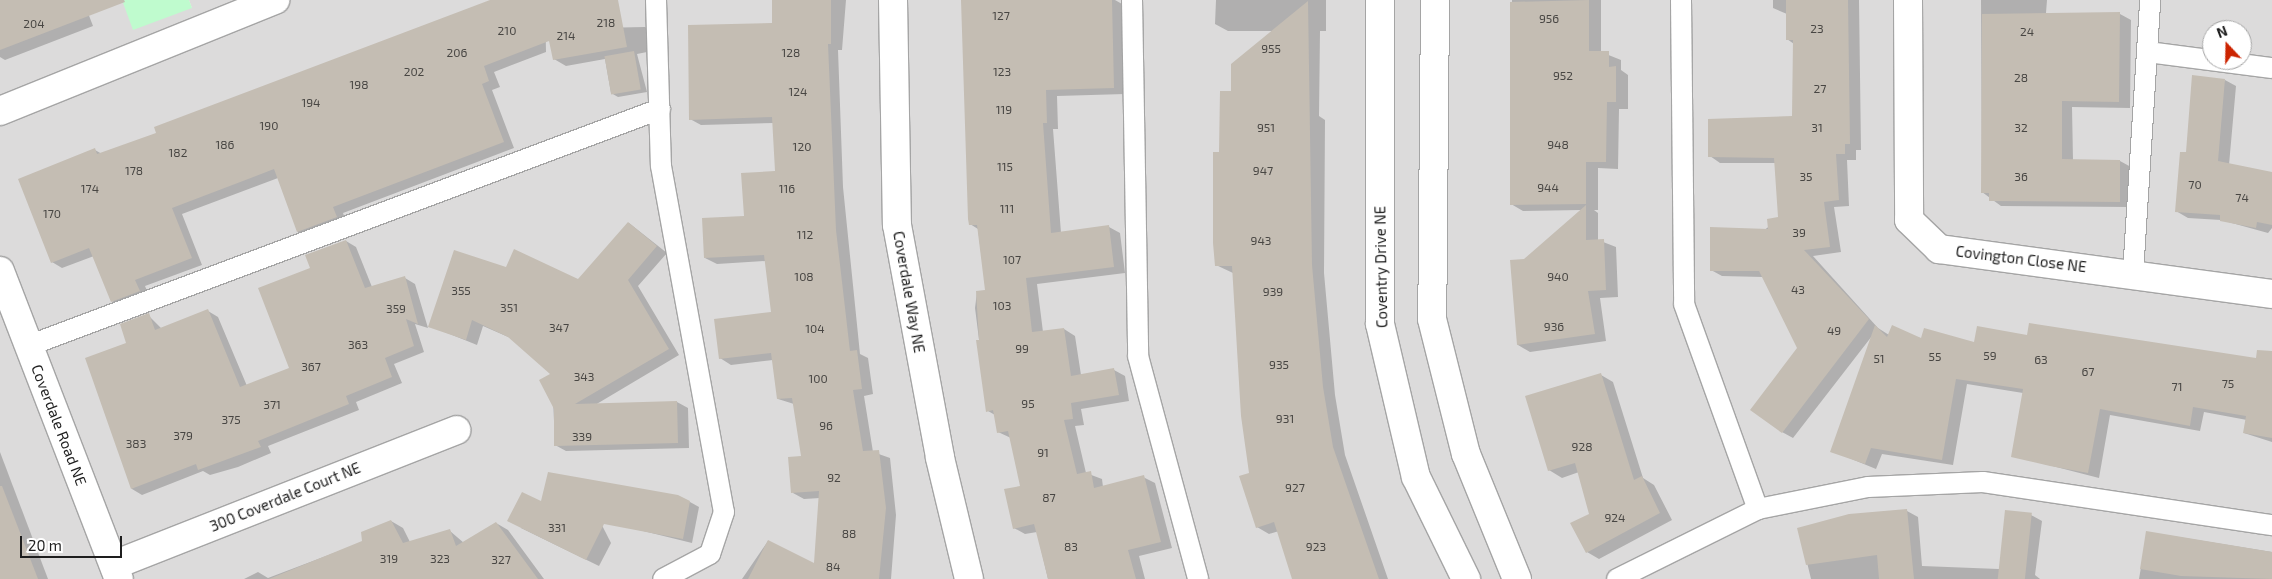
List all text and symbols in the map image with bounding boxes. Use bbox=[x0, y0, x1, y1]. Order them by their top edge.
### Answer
house number: 127 bbox=[992, 9, 1010, 23]
house number: 956 bbox=[1539, 12, 1559, 26]
house number: 218 bbox=[597, 16, 615, 30]
house number: 204 bbox=[23, 17, 45, 31]
north arrow bbox=[2202, 20, 2252, 70]
house number: 23 bbox=[1810, 22, 1824, 36]
text: N bbox=[2214, 22, 2230, 41]
house number: 210 bbox=[498, 24, 516, 38]
house number: 24 bbox=[2020, 25, 2034, 39]
house number: 214 bbox=[557, 29, 575, 43]
house number: 955 bbox=[1261, 42, 1281, 56]
house number: 206 bbox=[447, 46, 467, 60]
house number: 128 bbox=[782, 46, 800, 60]
house number: 202 bbox=[404, 65, 424, 79]
house number: 123 bbox=[993, 65, 1011, 79]
house number: 952 bbox=[1553, 69, 1573, 83]
house number: 28 bbox=[2014, 71, 2028, 85]
house number: 198 bbox=[350, 78, 368, 92]
house number: 27 bbox=[1814, 82, 1826, 96]
house number: 124 bbox=[789, 85, 807, 99]
house number: 194 bbox=[301, 96, 321, 110]
house number: 119 bbox=[996, 103, 1012, 117]
house number: 190 bbox=[260, 119, 278, 133]
house number: 951 bbox=[1257, 121, 1275, 135]
house number: 31 bbox=[1811, 121, 1823, 135]
house number: 32 bbox=[2014, 121, 2028, 135]
house number: 186 bbox=[216, 138, 234, 152]
house number: 948 bbox=[1547, 138, 1569, 152]
house number: 120 bbox=[793, 140, 811, 154]
house number: 182 bbox=[169, 146, 187, 160]
house number: 115 bbox=[997, 160, 1013, 174]
house number: 178 bbox=[125, 164, 143, 178]
house number: 947 bbox=[1253, 164, 1273, 178]
house number: 35 bbox=[1799, 170, 1813, 184]
house number: 36 bbox=[2014, 170, 2028, 184]
house number: 70 bbox=[2188, 178, 2202, 192]
house number: 944 bbox=[1537, 181, 1559, 195]
house number: 174 bbox=[81, 182, 99, 196]
house number: 116 bbox=[779, 182, 795, 196]
house number: 74 bbox=[2235, 191, 2249, 205]
house number: 111 bbox=[1000, 202, 1014, 216]
street label: Coventry Drive NE bbox=[1371, 206, 1391, 328]
house number: 170 bbox=[43, 207, 61, 221]
house number: 39 bbox=[1792, 226, 1806, 240]
house number: 112 bbox=[797, 228, 813, 242]
street label: Coverdale Way NE bbox=[889, 229, 929, 355]
house number: 943 bbox=[1251, 234, 1271, 248]
street label: Covington Close NE bbox=[1955, 242, 2087, 276]
house number: 107 bbox=[1003, 253, 1021, 267]
house number: 108 bbox=[794, 270, 814, 284]
house number: 940 bbox=[1547, 270, 1569, 284]
house number: 43 bbox=[1791, 283, 1805, 297]
house number: 355 bbox=[451, 284, 471, 298]
house number: 939 bbox=[1263, 285, 1283, 299]
house number: 103 bbox=[993, 299, 1011, 313]
house number: 351 bbox=[500, 301, 518, 315]
house number: 359 bbox=[386, 302, 406, 316]
house number: 936 bbox=[1544, 320, 1564, 334]
house number: 347 bbox=[549, 321, 569, 335]
house number: 104 bbox=[805, 322, 825, 336]
house number: 49 bbox=[1827, 324, 1841, 338]
house number: 363 bbox=[348, 338, 368, 352]
house number: 99 bbox=[1015, 342, 1029, 356]
house number: 59 bbox=[1983, 349, 1997, 363]
house number: 55 bbox=[1929, 350, 1941, 364]
house number: 51 bbox=[1873, 352, 1885, 366]
house number: 63 bbox=[2034, 353, 2048, 367]
house number: 935 bbox=[1269, 358, 1289, 372]
house number: 367 bbox=[301, 360, 321, 374]
street label: Coverdale Road NE bbox=[28, 362, 90, 488]
house number: 67 bbox=[2081, 365, 2095, 379]
house number: 343 bbox=[574, 370, 594, 384]
house number: 100 bbox=[808, 372, 828, 386]
house number: 75 bbox=[2222, 377, 2234, 391]
house number: 71 bbox=[2172, 380, 2182, 394]
house number: 95 bbox=[1021, 397, 1035, 411]
house number: 371 bbox=[263, 398, 281, 412]
house number: 931 bbox=[1276, 412, 1294, 426]
house number: 375 bbox=[221, 413, 241, 427]
house number: 96 bbox=[819, 419, 833, 433]
house number: 379 bbox=[173, 429, 193, 443]
house number: 339 bbox=[572, 430, 592, 444]
house number: 383 bbox=[126, 437, 146, 451]
house number: 928 bbox=[1572, 440, 1592, 454]
house number: 91 bbox=[1037, 446, 1049, 460]
street label: 300 Coverdale Court NE bbox=[207, 459, 363, 535]
house number: 92 bbox=[827, 471, 841, 485]
house number: 927 bbox=[1285, 481, 1305, 495]
house number: 87 bbox=[1042, 491, 1056, 505]
house number: 924 bbox=[1605, 511, 1625, 525]
house number: 331 bbox=[548, 521, 566, 535]
scale bar bbox=[22, 526, 125, 558]
house number: 88 bbox=[842, 527, 856, 541]
text: 20 m bbox=[28, 536, 62, 554]
house number: 83 bbox=[1064, 540, 1078, 554]
house number: 923 bbox=[1306, 540, 1326, 554]
house number: 319 bbox=[380, 552, 398, 566]
house number: 323 bbox=[430, 552, 450, 566]
house number: 327 bbox=[491, 553, 511, 567]
house number: 84 bbox=[826, 560, 840, 574]

